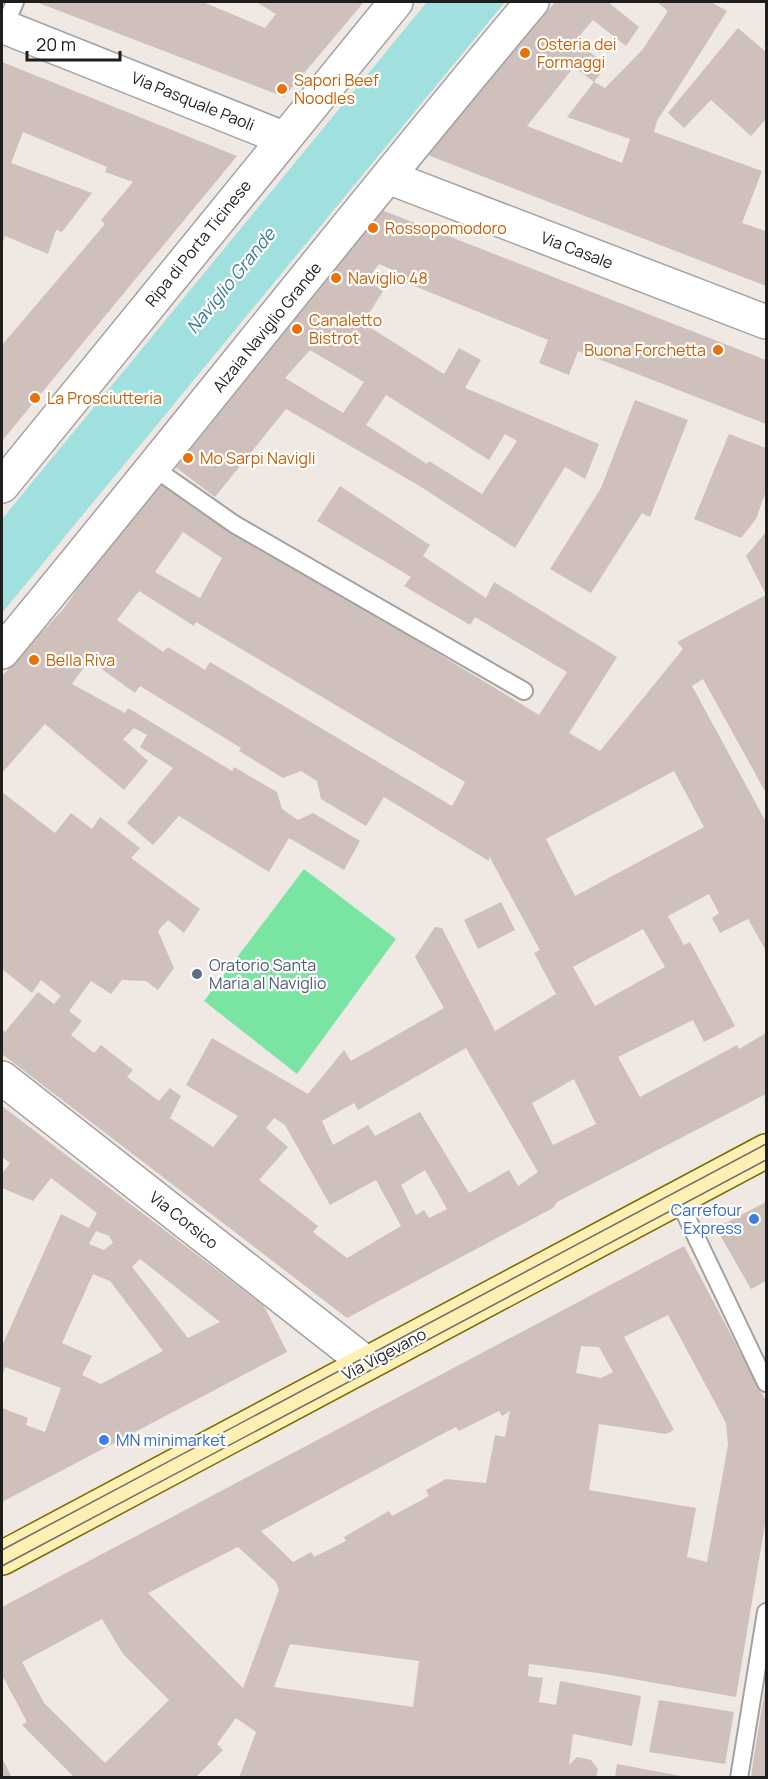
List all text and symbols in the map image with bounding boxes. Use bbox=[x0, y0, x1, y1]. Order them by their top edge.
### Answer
scale bar bbox=[27, 24, 120, 62]
text: 20 m bbox=[36, 32, 76, 56]
place label: Osteria dei Formaggi bbox=[537, 33, 617, 73]
marker: Osteria dei Formaggi bbox=[518, 46, 532, 60]
street label: Via Pasquale Paoli bbox=[128, 66, 258, 136]
place label: Sapori Beef Noodles bbox=[294, 69, 379, 109]
marker: Sapori Beef Noodles bbox=[275, 82, 289, 96]
street label: Ripa di Porta Ticinese bbox=[140, 175, 256, 311]
place label: Rossopomodoro bbox=[385, 217, 507, 239]
water label: Naviglio Grande bbox=[180, 221, 281, 338]
marker: Rossopomodoro bbox=[366, 221, 380, 235]
street label: Via Casale bbox=[538, 226, 616, 274]
street label: Alzaia Naviglio Grande bbox=[208, 257, 326, 397]
place label: Naviglio 48 bbox=[348, 267, 428, 289]
marker: Naviglio 48 bbox=[329, 271, 343, 285]
place label: Canaletto Bistrot bbox=[309, 309, 382, 349]
marker: Canaletto Bistrot bbox=[290, 322, 304, 336]
place label: Buona Forchetta bbox=[584, 339, 706, 361]
marker: Buona Forchetta bbox=[711, 343, 725, 357]
place label: La Prosciutteria bbox=[47, 387, 162, 409]
marker: La Prosciutteria bbox=[28, 391, 42, 405]
place label: Mo Sarpi Navigli bbox=[200, 447, 315, 469]
marker: Mo Sarpi Navigli bbox=[181, 451, 195, 465]
place label: Bella Riva bbox=[46, 649, 115, 671]
marker: Bella Riva bbox=[27, 653, 41, 667]
place label: Oratorio Santa Maria al Naviglio bbox=[209, 954, 327, 994]
marker: Oratorio Santa Maria al Naviglio bbox=[190, 967, 204, 981]
street label: Via Corsico bbox=[145, 1186, 223, 1254]
place label: Carrefour Express bbox=[671, 1199, 742, 1239]
marker: Carrefour Express bbox=[747, 1212, 761, 1226]
street label: Via Vigevano bbox=[338, 1323, 430, 1385]
place label: MN minimarket bbox=[116, 1429, 226, 1451]
marker: MN minimarket bbox=[97, 1433, 111, 1447]

